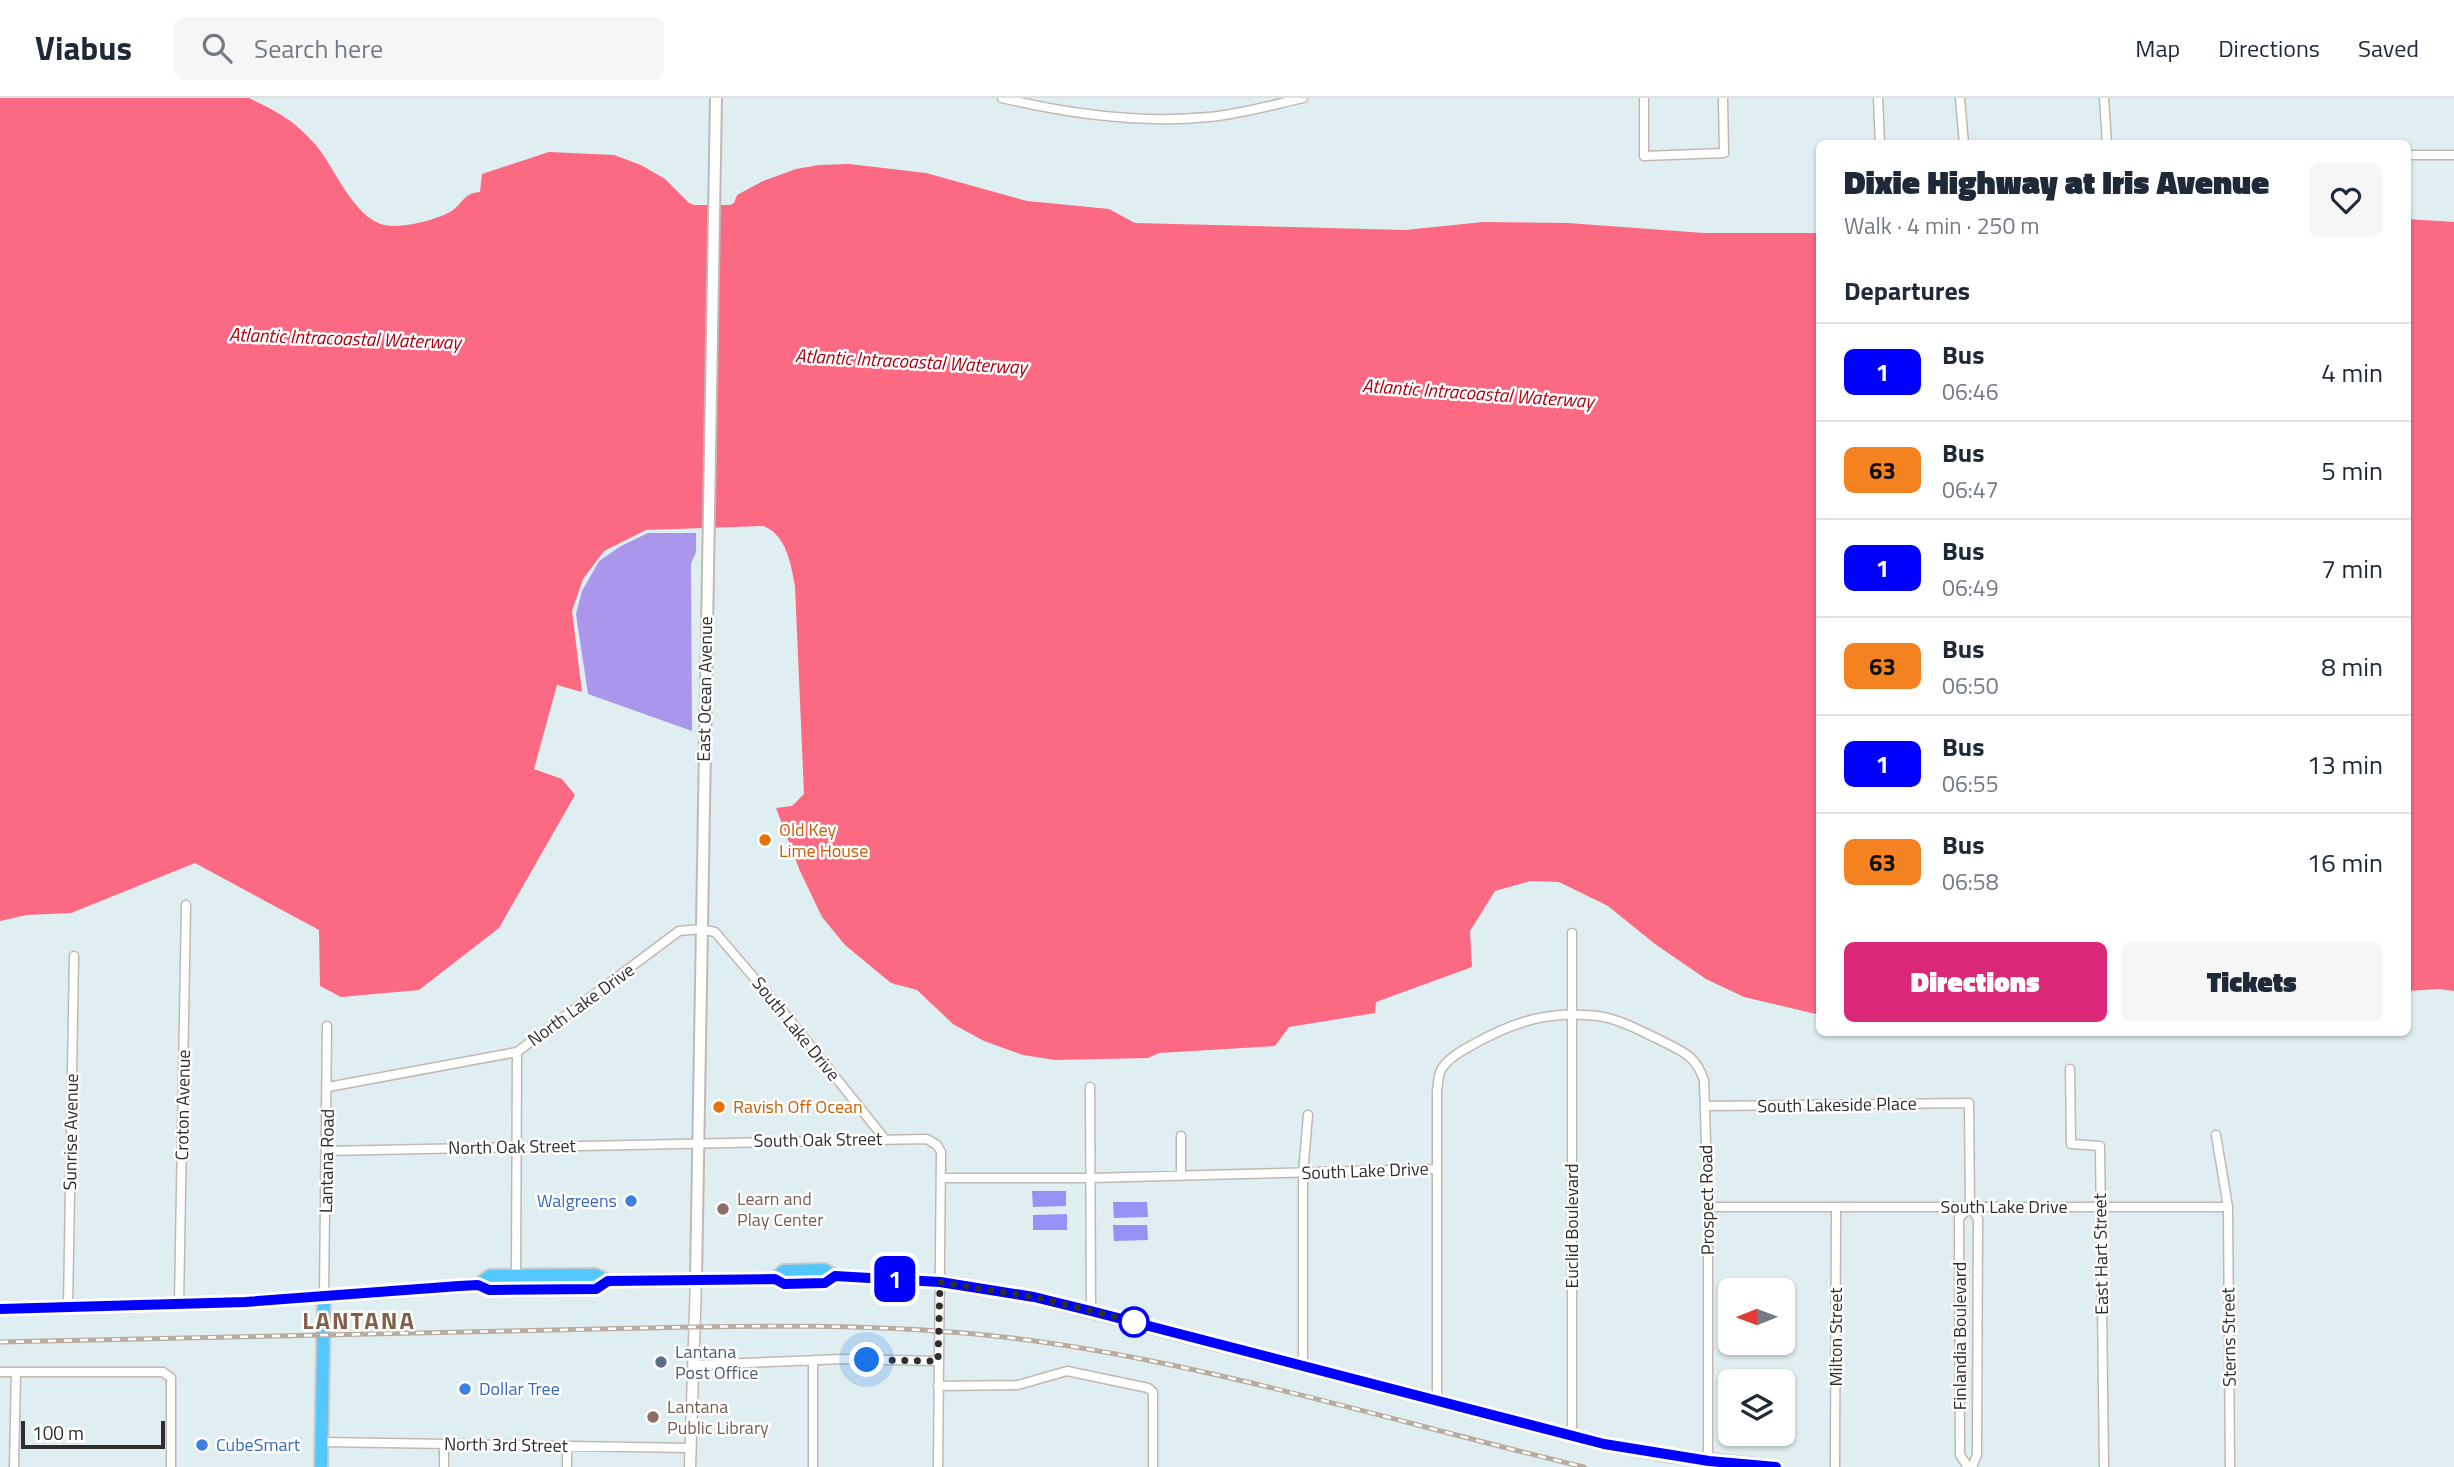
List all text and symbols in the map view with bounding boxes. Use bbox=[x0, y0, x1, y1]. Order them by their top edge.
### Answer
search box bbox=[174, 17, 664, 80]
text: Viabus bbox=[35, 23, 132, 73]
icon: search bbox=[198, 29, 236, 67]
text: Search here bbox=[254, 29, 383, 68]
text: Map bbox=[2135, 30, 2180, 66]
text: Directions bbox=[2218, 30, 2320, 66]
text: Saved bbox=[2358, 30, 2419, 66]
text: Dixie Highway at Iris Avenue bbox=[1844, 157, 2269, 207]
button: heart bbox=[2309, 163, 2383, 237]
text: Walk · 4 min · 250 m bbox=[1844, 208, 2040, 243]
text: Departures bbox=[1844, 271, 1970, 310]
water label: Atlantic Intracoastal Waterway bbox=[229, 319, 464, 356]
text: Bus bbox=[1942, 335, 1984, 374]
water label: Atlantic Intracoastal Waterway bbox=[794, 340, 1030, 381]
text: 4 min bbox=[2321, 353, 2383, 392]
text: 1 bbox=[1876, 354, 1889, 390]
water label: Atlantic Intracoastal Waterway bbox=[1361, 370, 1597, 415]
text: 06:46 bbox=[1942, 374, 1999, 409]
text: Bus bbox=[1942, 433, 1984, 472]
text: 5 min bbox=[2321, 451, 2383, 490]
text: 63 bbox=[1869, 452, 1896, 488]
text: 06:47 bbox=[1942, 472, 1999, 507]
text: Bus bbox=[1942, 531, 1984, 570]
text: 7 min bbox=[2321, 549, 2383, 588]
text: 1 bbox=[1876, 550, 1889, 586]
text: 06:49 bbox=[1942, 570, 1999, 605]
street label: East Ocean Avenue bbox=[690, 616, 719, 762]
text: Bus bbox=[1942, 629, 1984, 668]
text: 8 min bbox=[2321, 647, 2383, 686]
text: 63 bbox=[1869, 648, 1896, 684]
text: 06:50 bbox=[1942, 668, 1999, 703]
text: Bus bbox=[1942, 727, 1984, 766]
text: 13 min bbox=[2307, 745, 2383, 784]
text: 1 bbox=[1876, 746, 1889, 782]
text: 06:55 bbox=[1942, 766, 1999, 801]
place label: Old Key Lime House bbox=[779, 816, 868, 864]
text: Bus bbox=[1942, 825, 1984, 864]
marker: Old Key Lime House bbox=[757, 832, 773, 848]
text: 16 min bbox=[2307, 843, 2383, 882]
text: 63 bbox=[1869, 844, 1896, 880]
text: 06:58 bbox=[1942, 864, 1999, 899]
button: Directions bbox=[1844, 942, 2107, 1022]
button: Tickets bbox=[2121, 942, 2383, 1022]
street label: North Lake Drive bbox=[522, 957, 640, 1053]
street label: South Lake Drive bbox=[746, 971, 847, 1087]
street label: Croton Avenue bbox=[168, 1049, 197, 1161]
street label: Sunrise Avenue bbox=[56, 1073, 85, 1191]
street label: South Lakeside Place bbox=[1757, 1090, 1917, 1119]
place label: Ravish Off Ocean bbox=[733, 1093, 863, 1120]
marker: Ravish Off Ocean bbox=[711, 1099, 727, 1115]
street label: Lantana Road bbox=[312, 1109, 341, 1213]
street label: South Oak Street bbox=[753, 1125, 883, 1154]
street label: North Oak Street bbox=[448, 1132, 577, 1161]
street label: Prospect Road bbox=[1692, 1145, 1721, 1255]
street label: South Lake Drive bbox=[1301, 1155, 1429, 1186]
street label: Euclid Boulevard bbox=[1558, 1163, 1585, 1289]
place label: Learn and Play Center bbox=[737, 1185, 823, 1233]
place label: Walgreens bbox=[537, 1187, 617, 1214]
street label: East Hart Street bbox=[2086, 1192, 2115, 1315]
marker: Walgreens bbox=[623, 1193, 639, 1209]
street label: South Lake Drive bbox=[1940, 1193, 2068, 1220]
marker: Learn and Play Center bbox=[715, 1201, 731, 1217]
line badge: 1 bbox=[872, 1256, 918, 1302]
text: 1 bbox=[888, 1261, 902, 1297]
street label: Finlandia Boulevard bbox=[1946, 1262, 1973, 1410]
north arrow bbox=[1718, 1278, 1796, 1354]
map controls bbox=[1718, 1278, 1795, 1446]
street label: Sterns Street bbox=[2214, 1286, 2243, 1387]
street label: Milton Street bbox=[1822, 1287, 1849, 1387]
district label: LANTANA bbox=[302, 1302, 416, 1338]
unlabelled marker bbox=[1119, 1307, 1149, 1337]
place label: Lantana Post Office bbox=[675, 1338, 758, 1386]
your location bbox=[849, 1342, 884, 1377]
marker: Lantana Post Office bbox=[653, 1354, 669, 1370]
button: layers bbox=[1718, 1369, 1795, 1446]
place label: Dollar Tree bbox=[479, 1375, 560, 1402]
marker: Dollar Tree bbox=[457, 1381, 473, 1397]
place label: Lantana Public Library bbox=[667, 1393, 769, 1441]
marker: Lantana Public Library bbox=[645, 1409, 661, 1425]
scale bar bbox=[21, 1418, 164, 1450]
text: 100 m bbox=[32, 1418, 84, 1447]
street label: North 3rd Street bbox=[444, 1430, 569, 1459]
place label: CubeSmart bbox=[216, 1431, 301, 1458]
marker: CubeSmart bbox=[194, 1437, 210, 1453]

